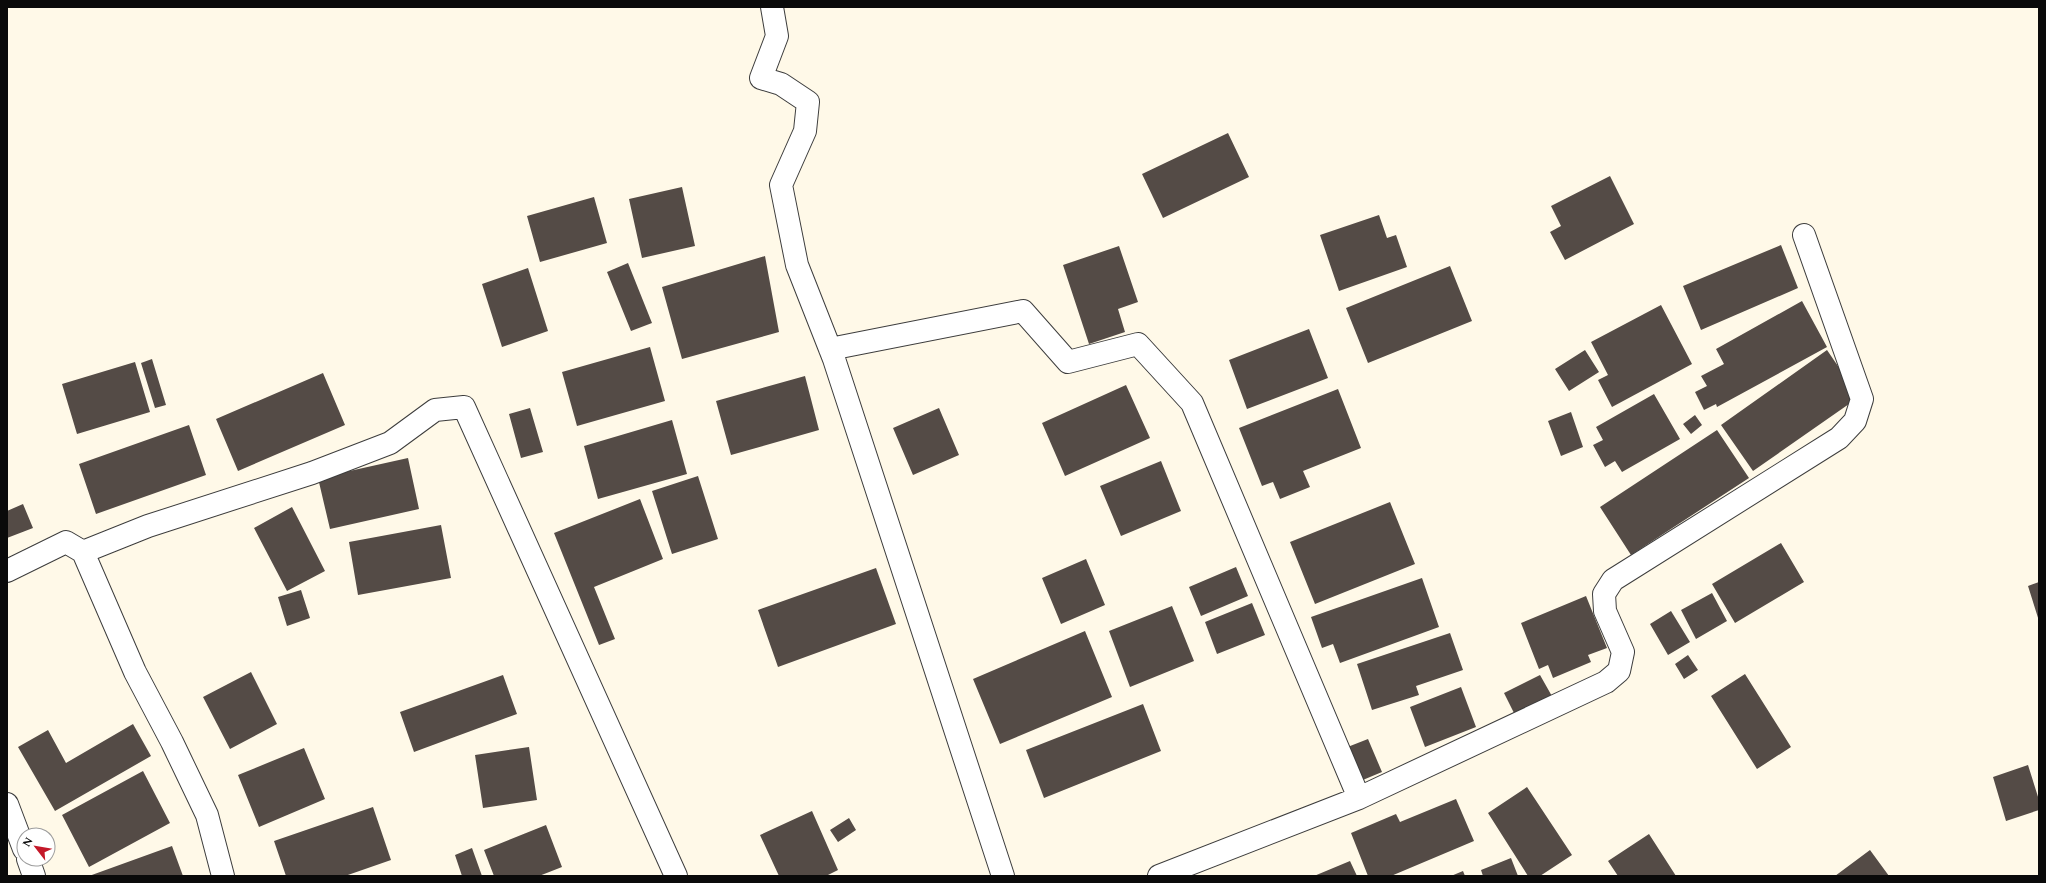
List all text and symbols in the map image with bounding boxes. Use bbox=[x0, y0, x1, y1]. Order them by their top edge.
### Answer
north arrow bbox=[16, 827, 56, 867]
text: N bbox=[18, 834, 37, 850]

